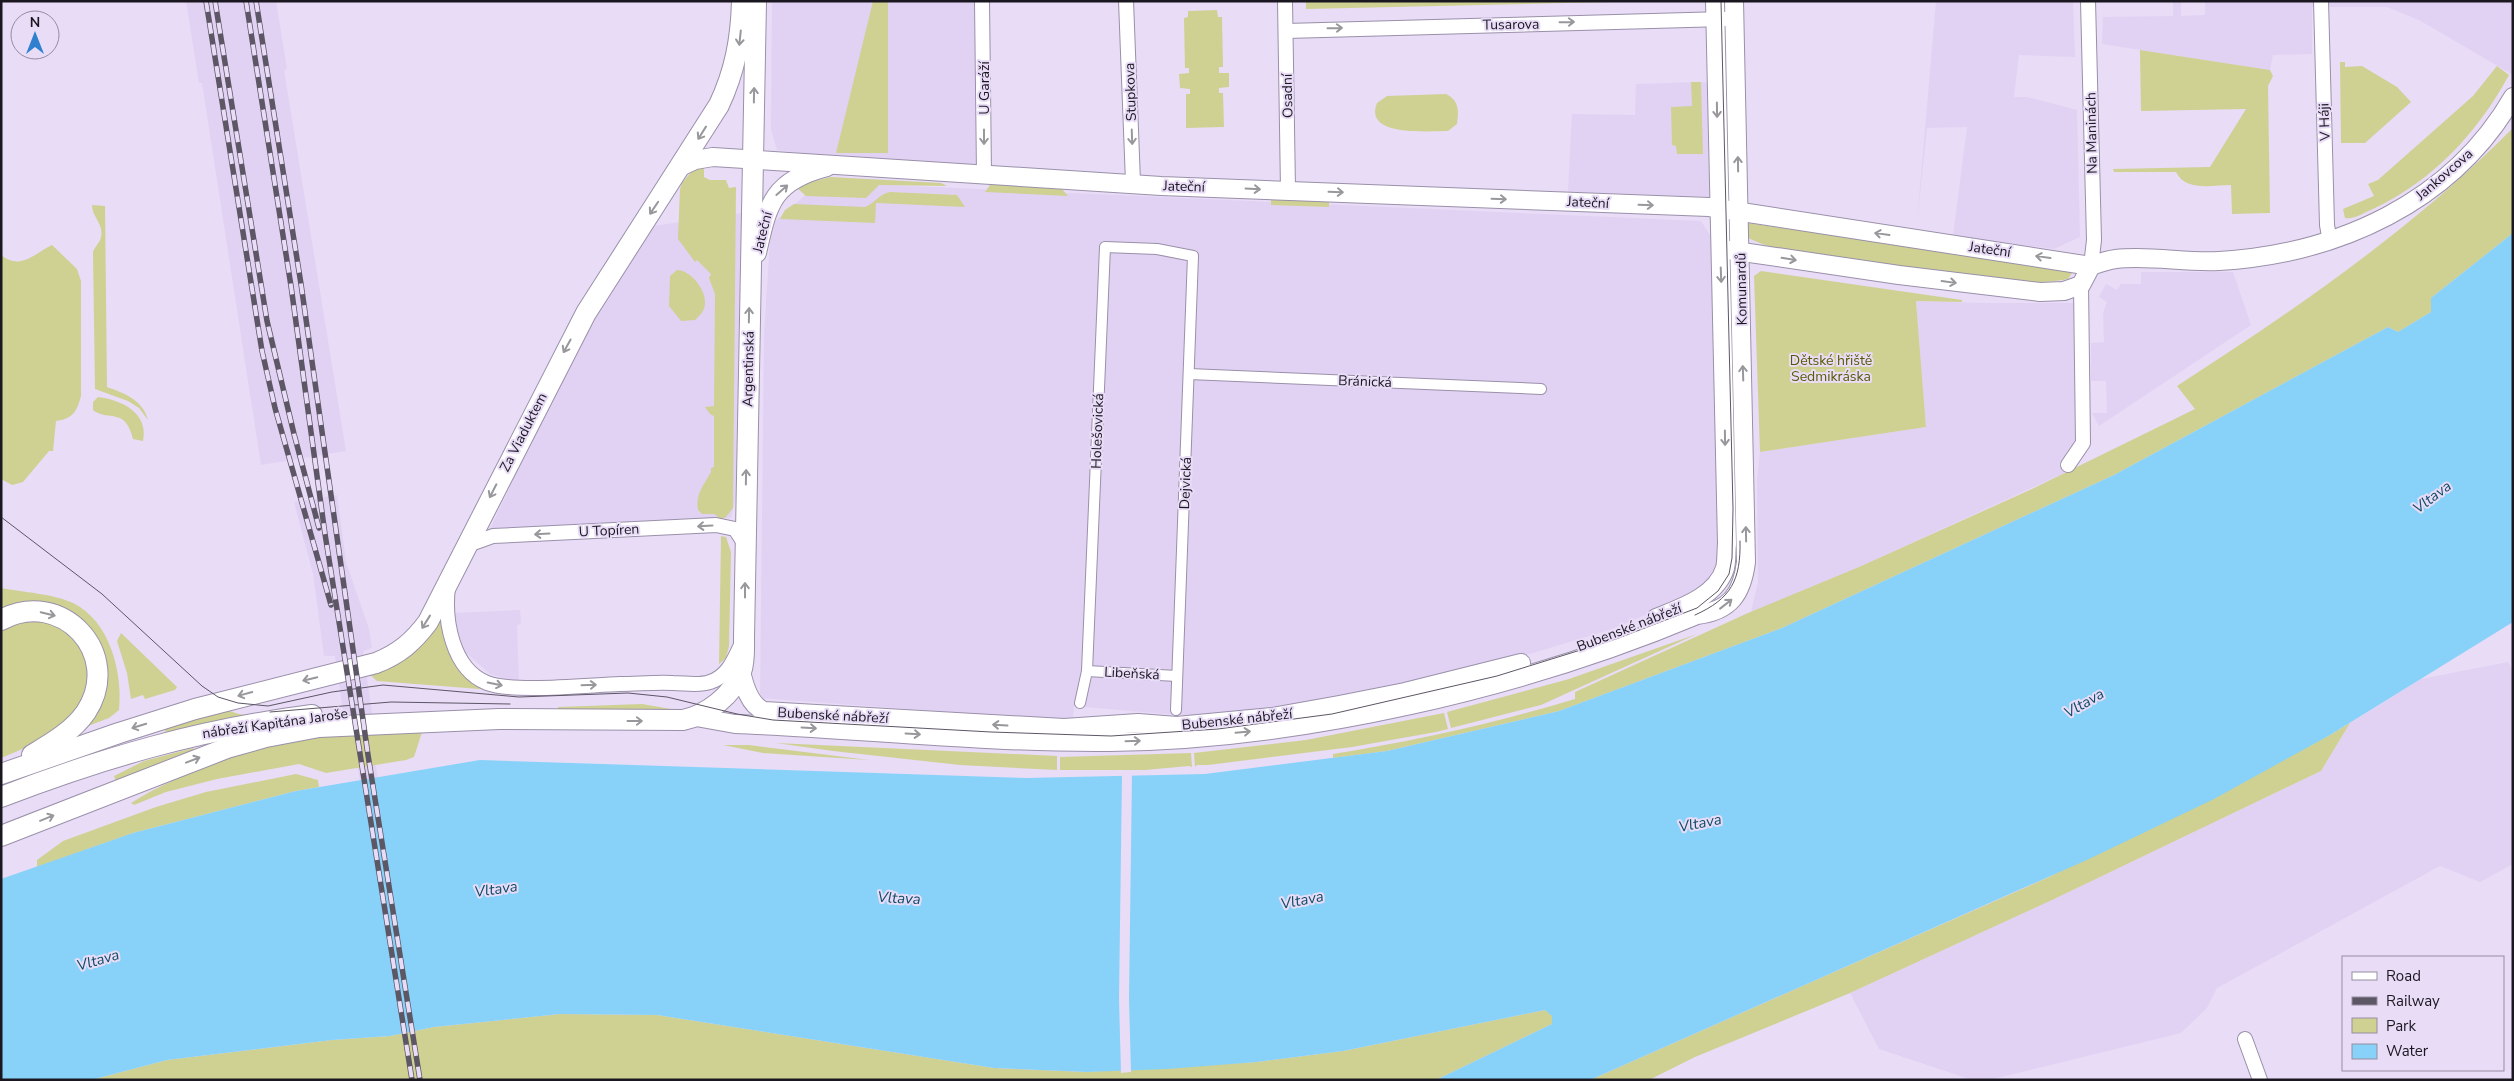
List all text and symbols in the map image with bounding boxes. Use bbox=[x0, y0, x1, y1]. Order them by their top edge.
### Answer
north arrow bbox=[10, 10, 60, 60]
text: N bbox=[30, 13, 40, 32]
street label: Tusarova bbox=[1483, 15, 1539, 34]
one-way arrow bbox=[1559, 18, 1575, 27]
one-way arrow bbox=[1326, 23, 1343, 33]
one-way arrow bbox=[735, 30, 745, 46]
street label: U Garáží bbox=[975, 61, 994, 115]
street label: Stupkova bbox=[1120, 62, 1141, 122]
street label: Osadní bbox=[1278, 73, 1297, 118]
one-way arrow bbox=[749, 87, 759, 104]
street label: Na Maninách bbox=[2081, 92, 2102, 174]
one-way arrow bbox=[1713, 102, 1722, 118]
street label: V Háji bbox=[2314, 103, 2335, 142]
one-way arrow bbox=[697, 126, 707, 140]
one-way arrow bbox=[979, 129, 989, 145]
one-way arrow bbox=[1127, 129, 1136, 145]
street label: Jankovcova bbox=[2411, 144, 2477, 205]
one-way arrow bbox=[1733, 156, 1743, 172]
street label: Jateční bbox=[1162, 176, 1206, 197]
one-way arrow bbox=[775, 184, 788, 195]
one-way arrow bbox=[1245, 184, 1261, 193]
one-way arrow bbox=[1328, 187, 1344, 197]
street label: Jateční bbox=[1566, 192, 1610, 213]
one-way arrow bbox=[1490, 194, 1506, 203]
one-way arrow bbox=[1638, 200, 1654, 210]
one-way arrow bbox=[648, 201, 658, 215]
street label: Jateční bbox=[748, 209, 777, 256]
one-way arrow bbox=[1874, 228, 1890, 238]
street label: Jateční bbox=[1967, 237, 2013, 262]
one-way arrow bbox=[2035, 252, 2051, 262]
street label: Komunardů bbox=[1731, 253, 1752, 325]
one-way arrow bbox=[1780, 254, 1796, 264]
one-way arrow bbox=[1716, 267, 1725, 283]
one-way arrow bbox=[1941, 277, 1957, 287]
one-way arrow bbox=[744, 307, 754, 324]
street label: Argentinská bbox=[738, 331, 759, 407]
one-way arrow bbox=[562, 338, 572, 353]
park label: Dětské hřiště Sedmikráska bbox=[1790, 351, 1872, 386]
one-way arrow bbox=[1739, 365, 1748, 381]
street label: Bránická bbox=[1338, 371, 1392, 392]
street label: Za Viaduktem bbox=[495, 389, 552, 475]
street label: Holešovická bbox=[1087, 393, 1108, 469]
one-way arrow bbox=[1720, 430, 1729, 446]
street label: Dejvická bbox=[1175, 456, 1196, 510]
one-way arrow bbox=[741, 470, 751, 486]
water label: Vltava bbox=[2409, 476, 2455, 518]
one-way arrow bbox=[488, 483, 498, 498]
street label: U Topíren bbox=[578, 519, 640, 542]
one-way arrow bbox=[697, 521, 713, 530]
one-way arrow bbox=[1741, 526, 1751, 542]
one-way arrow bbox=[535, 529, 551, 538]
one-way arrow bbox=[740, 582, 750, 598]
street label: Bubenské nábřeží bbox=[1574, 598, 1685, 656]
one-way arrow bbox=[1719, 599, 1732, 610]
one-way arrow bbox=[39, 610, 55, 619]
one-way arrow bbox=[421, 615, 431, 629]
street label: Libeňská bbox=[1104, 663, 1160, 684]
one-way arrow bbox=[303, 675, 319, 684]
one-way arrow bbox=[486, 680, 502, 689]
one-way arrow bbox=[581, 681, 597, 690]
water label: Vltava bbox=[2060, 683, 2108, 722]
one-way arrow bbox=[238, 690, 254, 700]
street label: Bubenské nábřeží bbox=[777, 703, 890, 728]
street label: nábřeží Kapitána Jaroše bbox=[201, 704, 349, 743]
street label: Bubenské nábřeží bbox=[1181, 704, 1294, 735]
one-way arrow bbox=[627, 717, 643, 726]
one-way arrow bbox=[992, 720, 1008, 729]
one-way arrow bbox=[131, 722, 147, 732]
one-way arrow bbox=[801, 724, 817, 733]
one-way arrow bbox=[1235, 728, 1251, 737]
one-way arrow bbox=[905, 730, 921, 739]
one-way arrow bbox=[1125, 736, 1141, 745]
one-way arrow bbox=[185, 755, 200, 764]
water label: Vltava bbox=[1677, 809, 1723, 837]
one-way arrow bbox=[38, 813, 54, 822]
water label: Vltava bbox=[473, 876, 519, 902]
water label: Vltava bbox=[1279, 886, 1325, 914]
water label: Vltava bbox=[877, 887, 921, 909]
water label: Vltava bbox=[74, 944, 122, 976]
legend bbox=[2342, 956, 2504, 1071]
text: Road bbox=[2386, 966, 2421, 986]
text: Railway bbox=[2386, 991, 2440, 1011]
text: Park bbox=[2386, 1016, 2416, 1036]
text: Water bbox=[2386, 1041, 2429, 1061]

